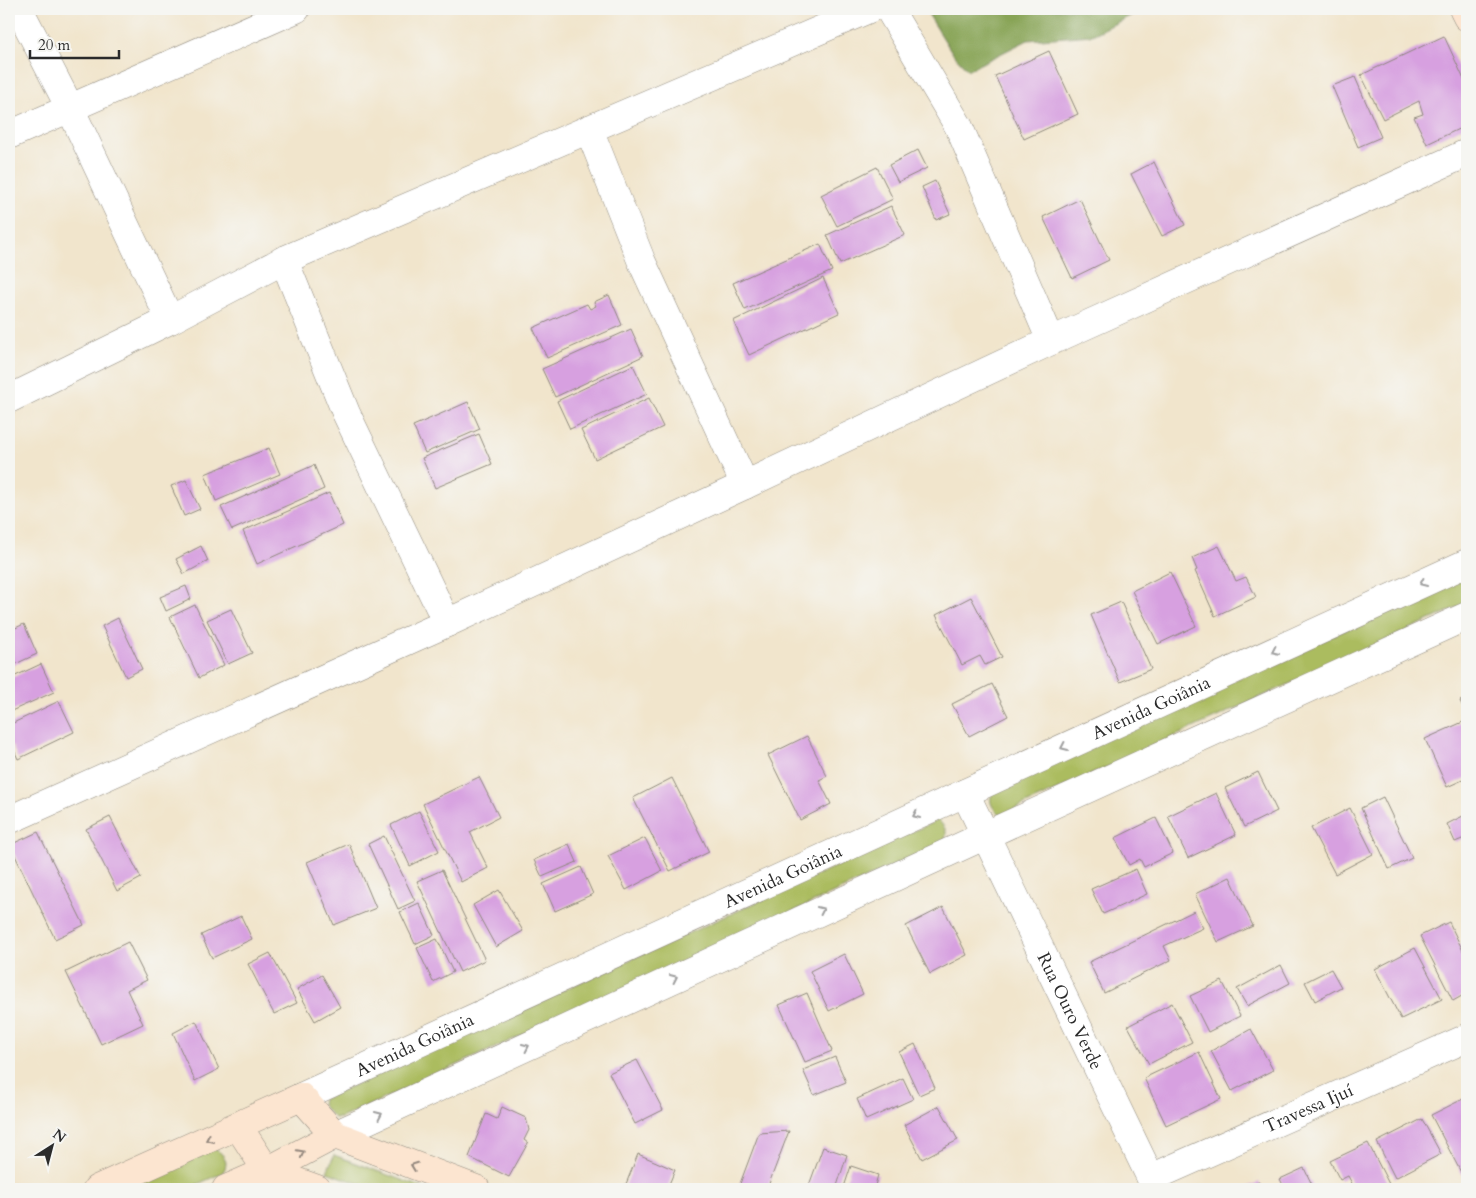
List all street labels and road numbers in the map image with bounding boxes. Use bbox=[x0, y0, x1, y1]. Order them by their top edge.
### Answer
street label: Avenida Goiânia bbox=[1088, 670, 1215, 746]
street label: Avenida Goiânia bbox=[720, 839, 846, 915]
street label: Rua Ouro Verde bbox=[1031, 948, 1109, 1074]
street label: Avenida Goiânia bbox=[352, 1007, 478, 1083]
street label: Travessa Ijuí bbox=[1260, 1078, 1357, 1140]

